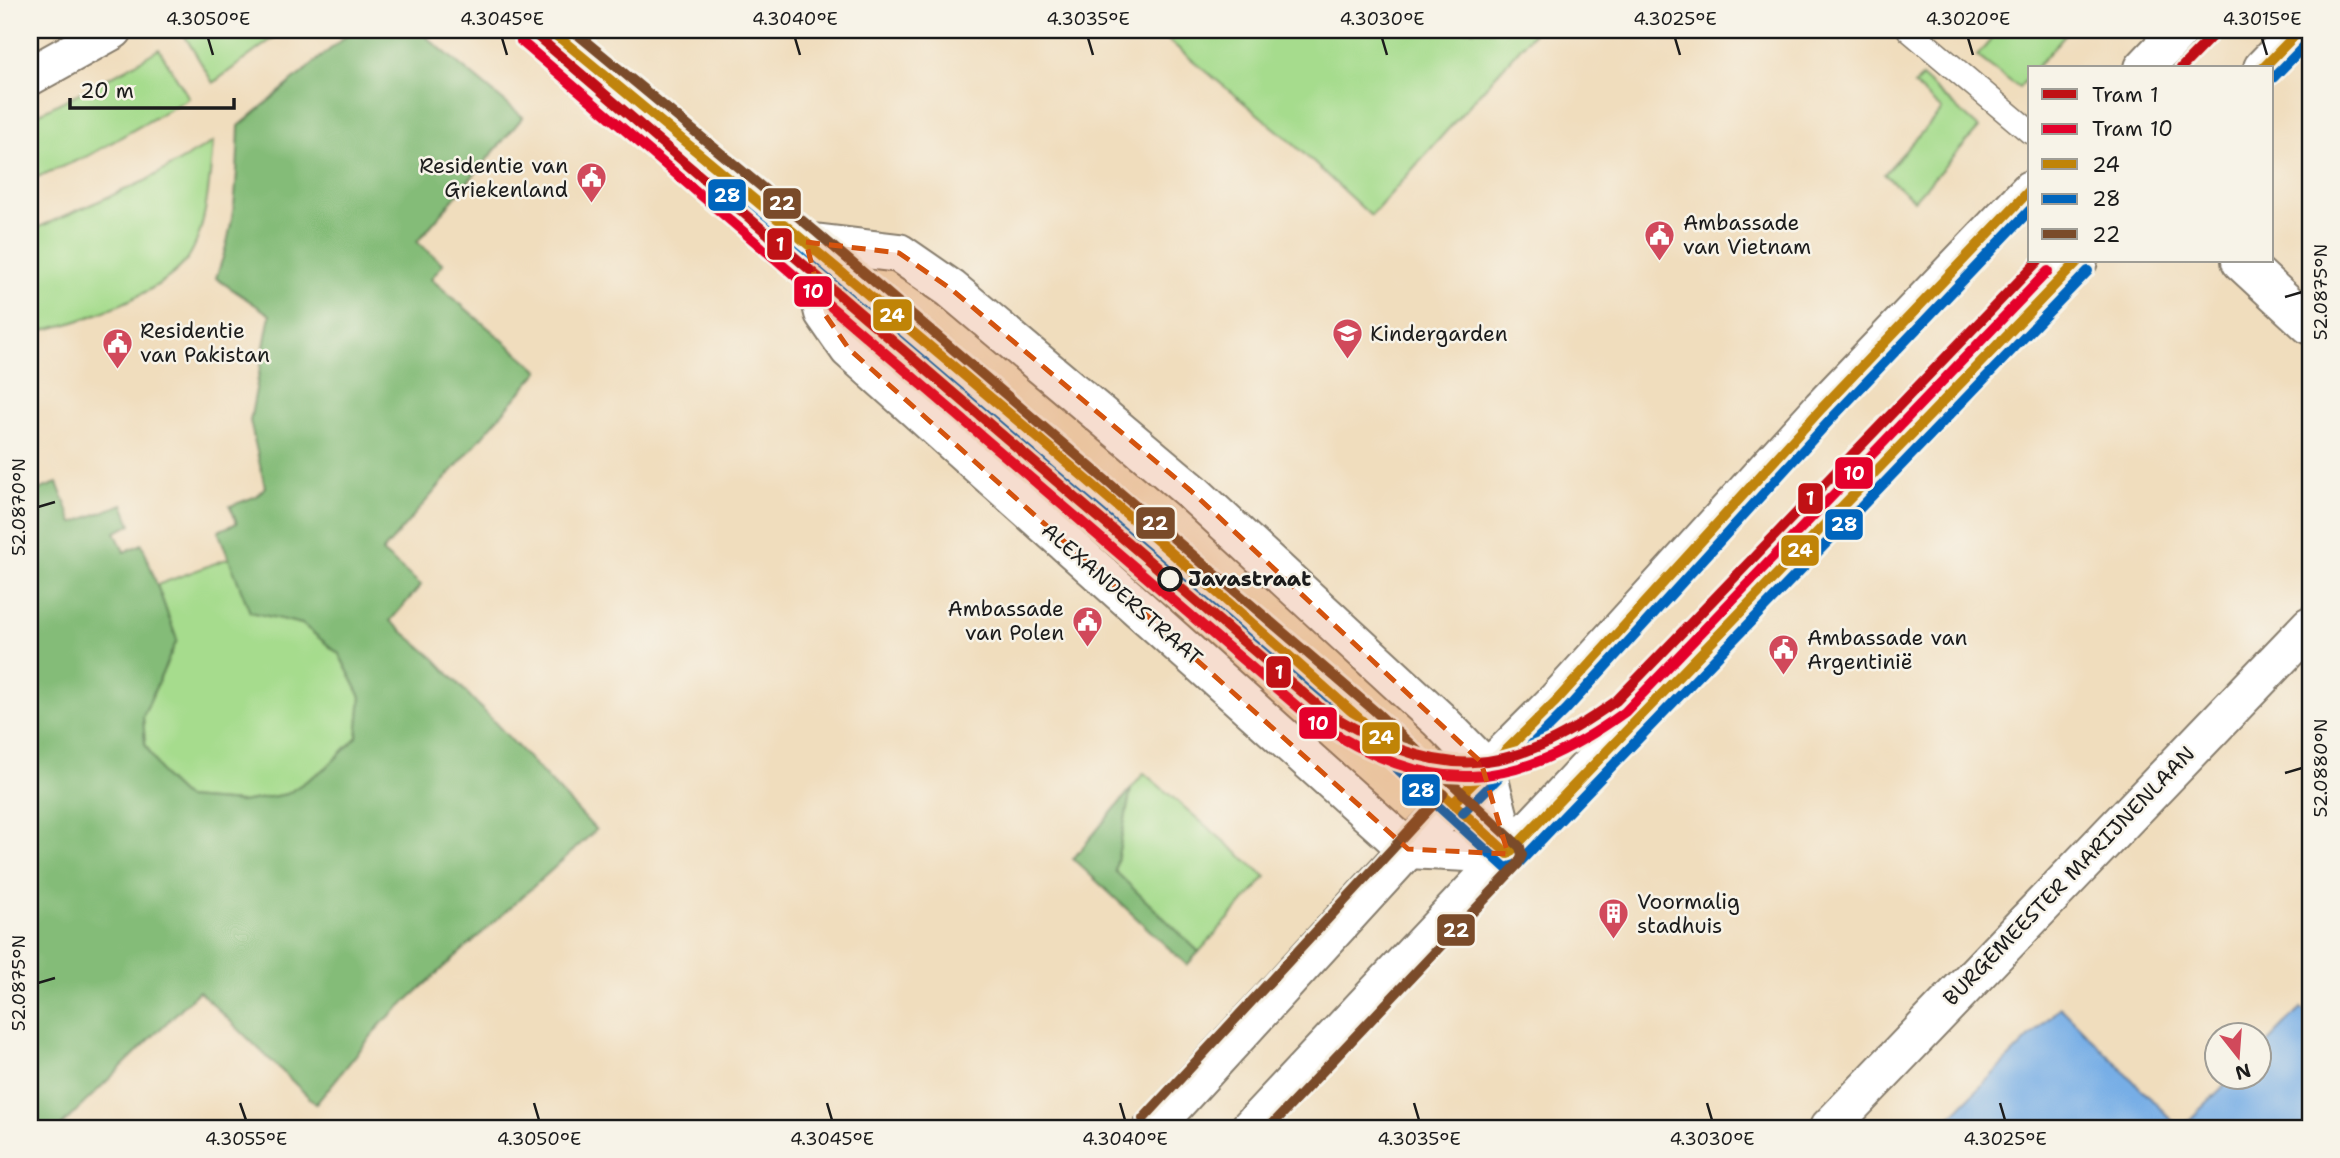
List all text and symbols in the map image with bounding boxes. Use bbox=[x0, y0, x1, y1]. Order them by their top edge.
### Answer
text: 4.3050°E bbox=[166, 7, 250, 31]
text: 4.3045°E bbox=[460, 7, 544, 31]
text: 4.3040°E bbox=[752, 7, 838, 31]
text: 4.3035°E bbox=[1046, 7, 1130, 31]
text: 4.3030°E bbox=[1339, 7, 1425, 31]
text: 4.3025°E bbox=[1633, 7, 1717, 31]
text: 4.3020°E bbox=[1926, 7, 2010, 31]
text: 4.3015°E bbox=[2223, 7, 2301, 31]
scale bar bbox=[70, 66, 234, 110]
legend bbox=[2028, 66, 2274, 262]
text: 20 m bbox=[80, 77, 134, 105]
text: Tram 1 bbox=[2092, 81, 2159, 109]
text: Tram 10 bbox=[2092, 115, 2173, 143]
text: 24 bbox=[2092, 151, 2120, 179]
place label: Residentie van Griekenland bbox=[419, 152, 568, 204]
public building icon: Residentie van Griekenland bbox=[574, 161, 608, 205]
line badge: 28 bbox=[707, 178, 747, 212]
text: 28 bbox=[714, 183, 740, 208]
text: 28 bbox=[2092, 185, 2121, 213]
line badge: 22 bbox=[762, 187, 802, 220]
text: 22 bbox=[769, 191, 795, 216]
place label: Ambassade van Vietnam bbox=[1683, 209, 1811, 261]
public building icon: Ambassade van Vietnam bbox=[1643, 218, 1677, 262]
text: 22 bbox=[2092, 221, 2120, 249]
line badge: 1 bbox=[766, 227, 793, 261]
text: 1 bbox=[776, 232, 784, 257]
text: 52.0875°N bbox=[2309, 244, 2333, 340]
line badge: 10 bbox=[793, 275, 833, 308]
text: 10 bbox=[802, 279, 824, 304]
line badge: 24 bbox=[872, 298, 913, 332]
text: 24 bbox=[879, 303, 906, 328]
place label: Residentie van Pakistan bbox=[140, 317, 270, 369]
school or university icon: Kindergarden bbox=[1330, 317, 1364, 361]
place label: Kindergarden bbox=[1370, 320, 1508, 348]
public building icon: Residentie van Pakistan bbox=[100, 326, 134, 370]
line badge: 10 bbox=[1834, 456, 1874, 490]
text: 52.0870°N bbox=[7, 458, 31, 556]
text: 10 bbox=[1843, 461, 1865, 486]
line badge: 1 bbox=[1797, 482, 1824, 515]
text: 1 bbox=[1806, 486, 1814, 511]
line badge: 22 bbox=[1135, 506, 1176, 540]
line badge: 28 bbox=[1824, 508, 1864, 541]
text: 22 bbox=[1142, 511, 1168, 536]
text: 28 bbox=[1831, 512, 1857, 537]
street label: ALEXANDERSTRAAT bbox=[1036, 516, 1208, 672]
line badge: 24 bbox=[1780, 534, 1820, 567]
text: 24 bbox=[1787, 538, 1814, 563]
place label: Javastraat bbox=[1188, 565, 1311, 593]
marker: Javastraat bbox=[1158, 567, 1182, 591]
place label: Ambassade van Polen bbox=[948, 595, 1064, 647]
public building icon: Ambassade van Polen bbox=[1070, 604, 1104, 648]
place label: Ambassade van Argentinië bbox=[1807, 624, 1968, 676]
public building icon: Ambassade van Argentinië bbox=[1767, 633, 1801, 677]
line badge: 1 bbox=[1265, 655, 1292, 689]
text: 1 bbox=[1275, 660, 1283, 685]
line badge: 10 bbox=[1298, 706, 1338, 740]
text: 10 bbox=[1307, 711, 1329, 736]
text: 52.0880°N bbox=[2309, 719, 2333, 817]
line badge: 24 bbox=[1361, 721, 1401, 755]
text: 24 bbox=[1368, 725, 1395, 750]
street label: BURGEMEESTER MARIJNENLAAN bbox=[1937, 740, 2201, 1012]
line badge: 28 bbox=[1401, 773, 1441, 807]
text: 28 bbox=[1408, 778, 1434, 803]
place label: Voormalig stadhuis bbox=[1637, 888, 1740, 940]
building icon: Voormalig stadhuis bbox=[1597, 897, 1631, 941]
line badge: 22 bbox=[1436, 913, 1476, 947]
text: 22 bbox=[1443, 918, 1469, 943]
text: 52.0875°N bbox=[7, 935, 31, 1031]
north arrow bbox=[2204, 1021, 2274, 1092]
text: N bbox=[2232, 1058, 2254, 1086]
text: 4.3055°E bbox=[205, 1127, 287, 1151]
text: 4.3050°E bbox=[497, 1127, 581, 1151]
text: 4.3045°E bbox=[790, 1127, 874, 1151]
text: 4.3040°E bbox=[1082, 1127, 1168, 1151]
text: 4.3035°E bbox=[1377, 1127, 1461, 1151]
text: 4.3030°E bbox=[1669, 1127, 1755, 1151]
text: 4.3025°E bbox=[1963, 1127, 2047, 1151]

